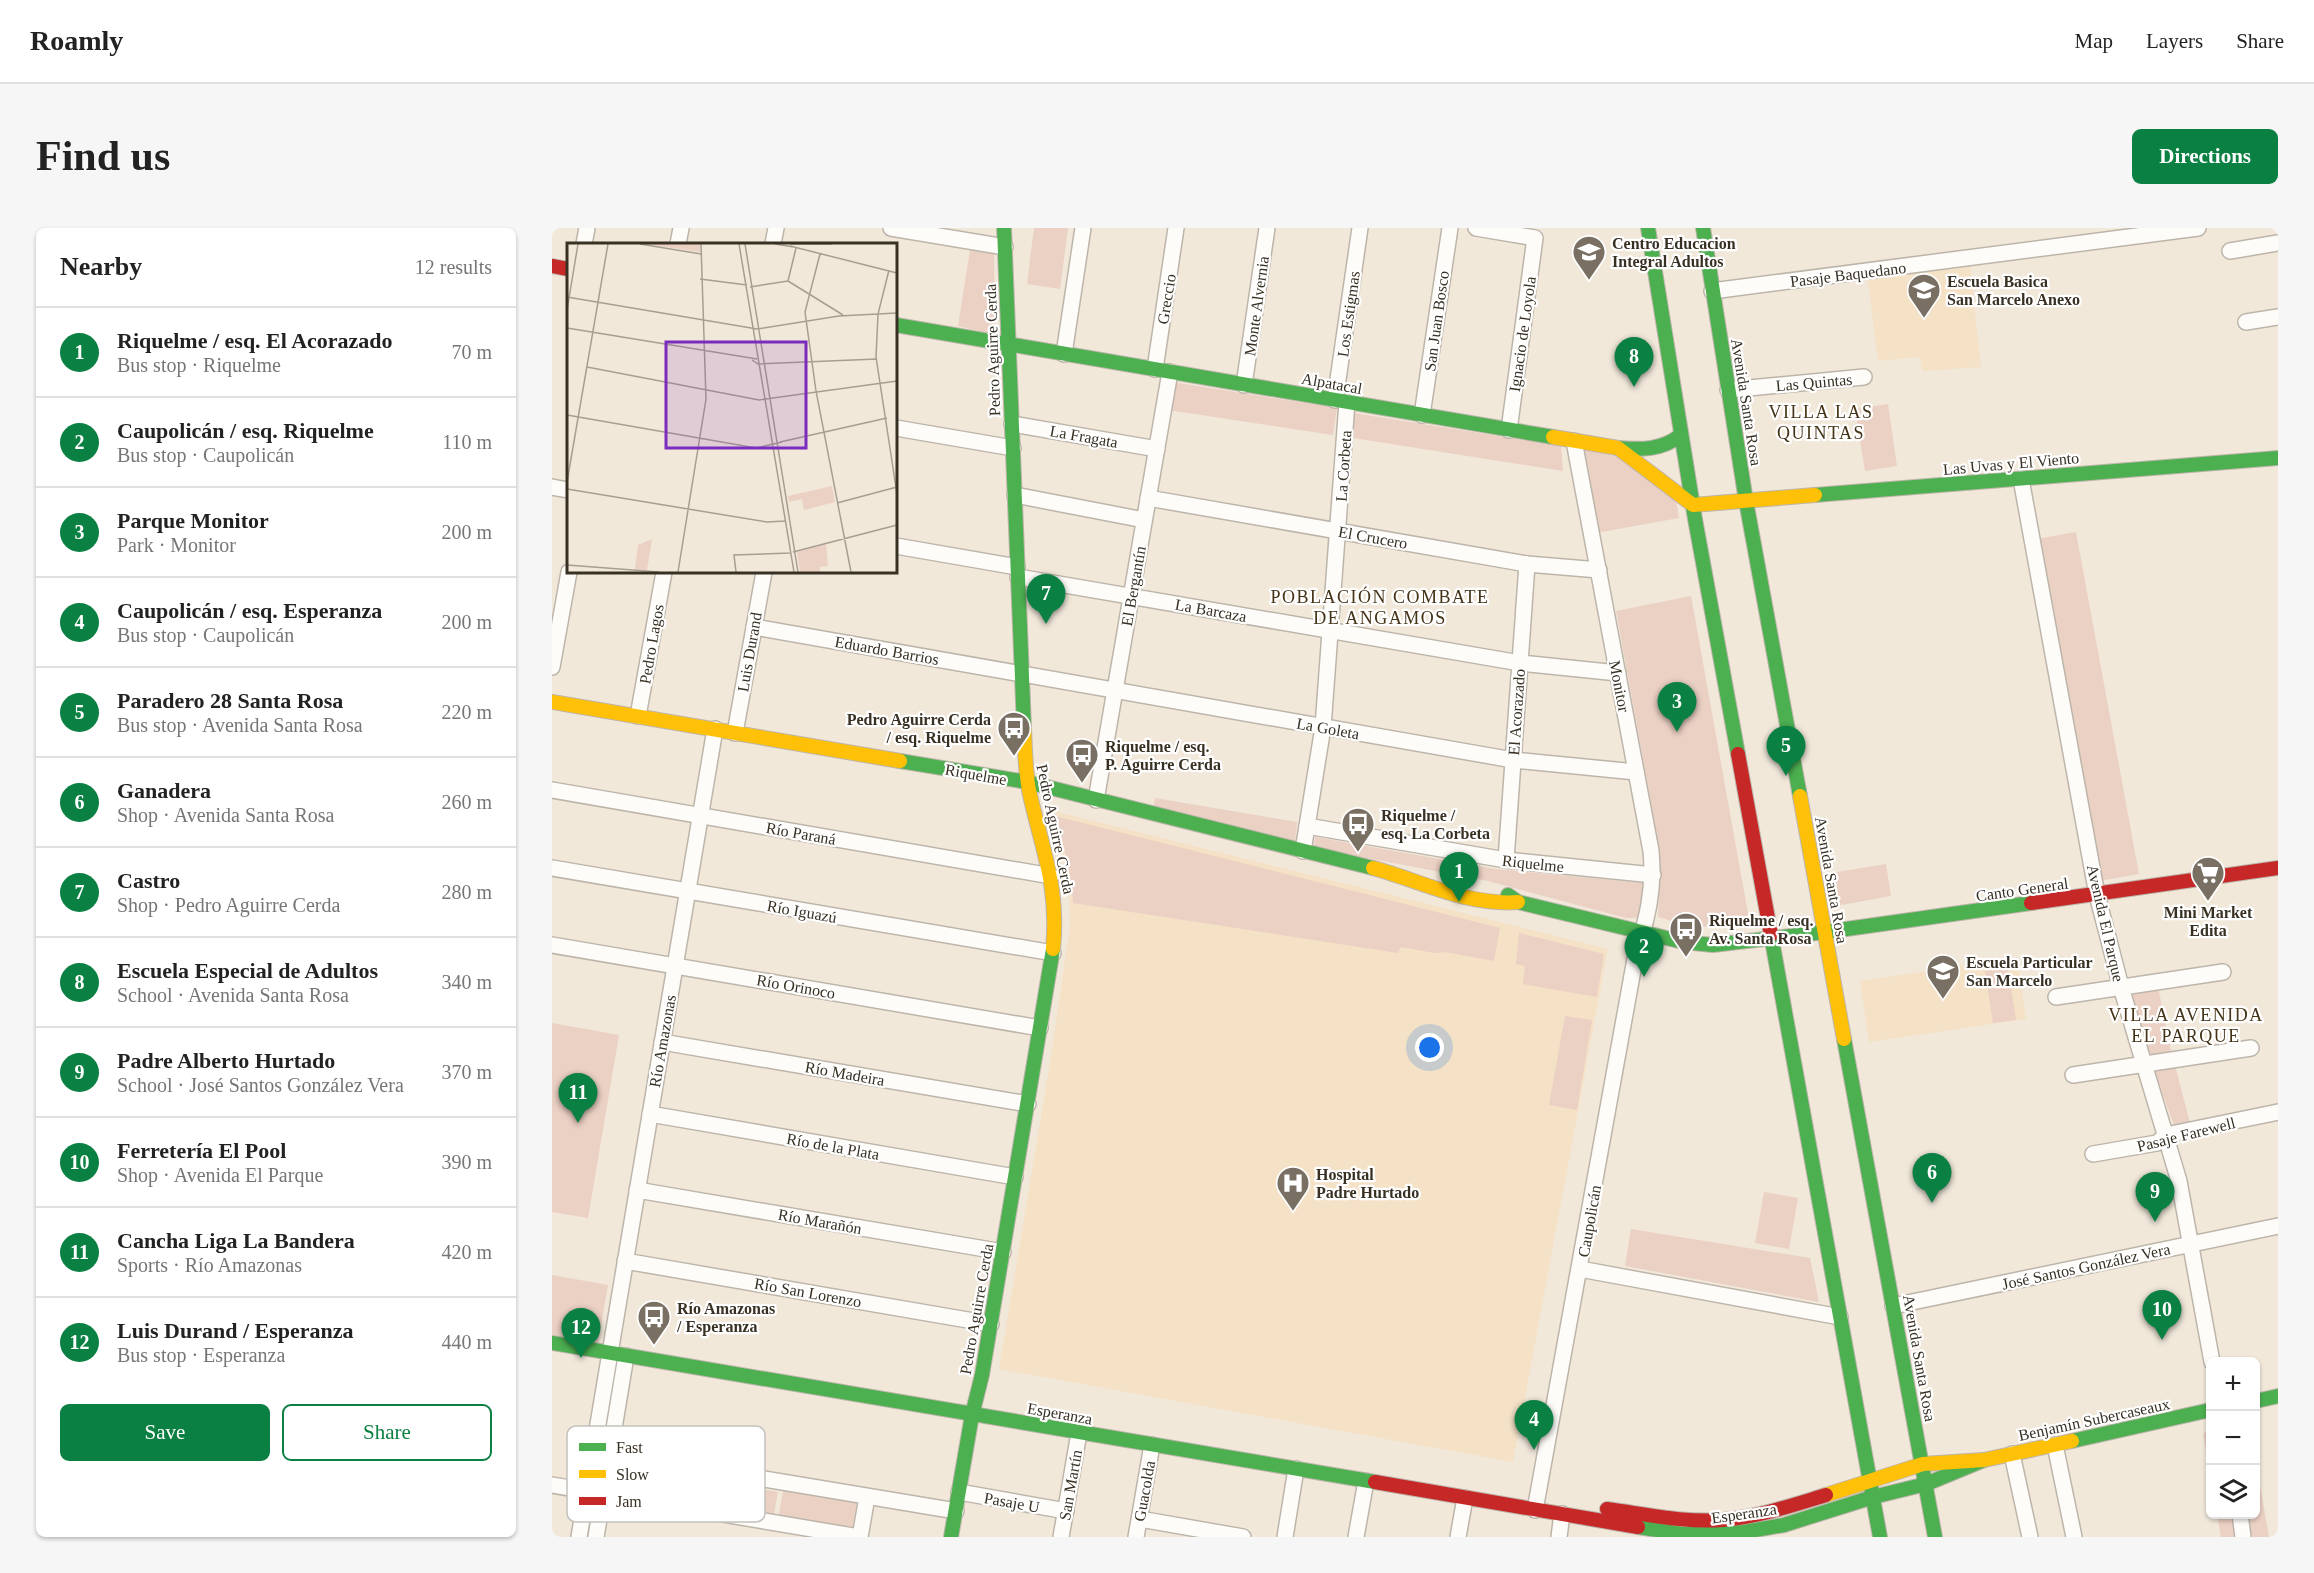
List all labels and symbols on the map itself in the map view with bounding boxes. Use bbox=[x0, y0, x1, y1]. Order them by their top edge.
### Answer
school or university icon: Centro Educacion Integral Adultos bbox=[1571, 234, 1607, 281]
place label: Centro Educacion Integral Adultos bbox=[1612, 235, 1736, 271]
inset map bbox=[567, 243, 897, 573]
street label: Monte Alvernia bbox=[1241, 255, 1272, 357]
street label: Pasaje Baquedano bbox=[1789, 259, 1907, 291]
street label: Los Estigmas bbox=[1334, 270, 1364, 358]
street label: San Juan Bosco bbox=[1421, 270, 1452, 372]
school or university icon: Escuela Basica San Marcelo Anexo bbox=[1906, 272, 1942, 319]
street label: Greccio bbox=[1154, 273, 1179, 325]
place label: Escuela Basica San Marcelo Anexo bbox=[1947, 273, 2080, 308]
street label: Ignacio de Loyola bbox=[1506, 275, 1540, 393]
street label: Pedro Aguirre Cerda bbox=[982, 283, 1004, 416]
street label: Avenida Santa Rosa bbox=[1728, 337, 1765, 467]
pin: 8 bbox=[1614, 338, 1654, 387]
street label: Alpatacal bbox=[1300, 370, 1364, 398]
street label: Las Quintas bbox=[1775, 371, 1853, 394]
district label: VILLA LAS QUINTAS bbox=[1769, 402, 1874, 443]
street label: La Fragata bbox=[1048, 422, 1119, 452]
street label: La Corbeta bbox=[1333, 430, 1354, 502]
street label: Las Uvas y El Viento bbox=[1942, 449, 2080, 479]
street label: El Crucero bbox=[1337, 523, 1409, 552]
street label: El Bergantín bbox=[1118, 545, 1150, 628]
pin: 7 bbox=[1026, 574, 1066, 624]
district label: POBLACIÓN COMBATE DE ANGAMOS bbox=[1270, 586, 1490, 628]
street label: La Barcaza bbox=[1174, 596, 1248, 625]
street label: Pedro Lagos bbox=[636, 603, 668, 685]
street label: Luis Durand bbox=[734, 611, 765, 693]
street label: Eduardo Barrios bbox=[834, 633, 940, 668]
street label: Monitor bbox=[1606, 659, 1633, 714]
street label: El Acorazado bbox=[1505, 668, 1528, 756]
pin: 3 bbox=[1658, 682, 1696, 732]
bus stop icon: Pedro Aguirre Cerda / esq. Riquelme bbox=[996, 710, 1032, 757]
place label: Pedro Aguirre Cerda / esq. Riquelme bbox=[847, 711, 991, 747]
street label: La Goleta bbox=[1295, 715, 1361, 742]
pin: 5 bbox=[1766, 726, 1806, 776]
bus stop icon: Riquelme / esq. P. Aguirre Cerda bbox=[1064, 737, 1100, 784]
place label: Riquelme / esq. P. Aguirre Cerda bbox=[1105, 738, 1221, 774]
street label: Riquelme bbox=[944, 761, 1008, 789]
street label: Pedro Aguirre Cerda bbox=[1032, 763, 1078, 896]
bus stop icon: Riquelme / esq. La Corbeta bbox=[1340, 806, 1376, 853]
place label: Riquelme / esq. La Corbeta bbox=[1381, 807, 1490, 843]
street label: Avenida Santa Rosa bbox=[1812, 815, 1851, 945]
street label: Río Paraná bbox=[765, 819, 837, 848]
pin: 1 bbox=[1440, 852, 1478, 902]
street label: Riquelme bbox=[1501, 852, 1565, 876]
supermarket icon: Mini Market Edita bbox=[2190, 855, 2226, 902]
street label: Avenida El Parque bbox=[2083, 863, 2127, 984]
street label: Canto General bbox=[1975, 875, 2070, 904]
street label: Río Iguazú bbox=[765, 897, 838, 927]
place label: Mini Market Edita bbox=[2164, 904, 2253, 939]
bus stop icon: Riquelme / esq. Av. Santa Rosa bbox=[1668, 911, 1704, 958]
place label: Riquelme / esq. Av. Santa Rosa bbox=[1709, 912, 1813, 947]
pin: 2 bbox=[1624, 928, 1664, 977]
school or university icon: Escuela Particular San Marcelo bbox=[1925, 953, 1961, 1000]
place label: Escuela Particular San Marcelo bbox=[1966, 954, 2093, 989]
street label: Río Orinoco bbox=[755, 971, 837, 1002]
street label: Río Amazonas bbox=[646, 993, 679, 1089]
district label: VILLA AVENIDA EL PARQUE bbox=[2108, 1005, 2264, 1046]
your location bbox=[1415, 1033, 1444, 1062]
street label: Río Madeira bbox=[804, 1058, 886, 1089]
pin: 11 bbox=[558, 1074, 598, 1123]
street label: Pasaje Farewell bbox=[2135, 1114, 2238, 1156]
street label: Río de la Plata bbox=[785, 1130, 881, 1163]
pin: 6 bbox=[1912, 1154, 1952, 1203]
hospital icon: Hospital Padre Hurtado bbox=[1275, 1165, 1311, 1212]
place label: Hospital Padre Hurtado bbox=[1316, 1166, 1419, 1201]
pin: 9 bbox=[2136, 1172, 2174, 1222]
street label: Caupolicán bbox=[1575, 1184, 1605, 1259]
street label: Río Marañón bbox=[777, 1206, 863, 1237]
street label: José Santos González Vera bbox=[2000, 1240, 2172, 1293]
street label: Pedro Aguirre Cerda bbox=[957, 1242, 997, 1376]
street label: Río San Lorenzo bbox=[753, 1275, 863, 1310]
pin: 10 bbox=[2142, 1290, 2182, 1340]
street label: Avenida Santa Rosa bbox=[1900, 1293, 1939, 1423]
bus stop icon: Río Amazonas / Esperanza bbox=[636, 1299, 672, 1346]
place label: Río Amazonas / Esperanza bbox=[676, 1300, 775, 1336]
pin: 12 bbox=[561, 1308, 600, 1358]
street label: Benjamín Subercaseaux bbox=[2017, 1395, 2171, 1445]
street label: Esperanza bbox=[1026, 1399, 1094, 1429]
pin: 4 bbox=[1514, 1400, 1554, 1450]
legend bbox=[567, 1426, 765, 1522]
text: Fast bbox=[616, 1439, 643, 1456]
street label: San Martín bbox=[1056, 1448, 1085, 1522]
street label: Guacolda bbox=[1131, 1459, 1158, 1523]
text: Slow bbox=[616, 1466, 649, 1483]
street label: Pasaje U bbox=[982, 1489, 1042, 1517]
text: Jam bbox=[616, 1493, 642, 1510]
street label: Esperanza bbox=[1710, 1501, 1778, 1527]

